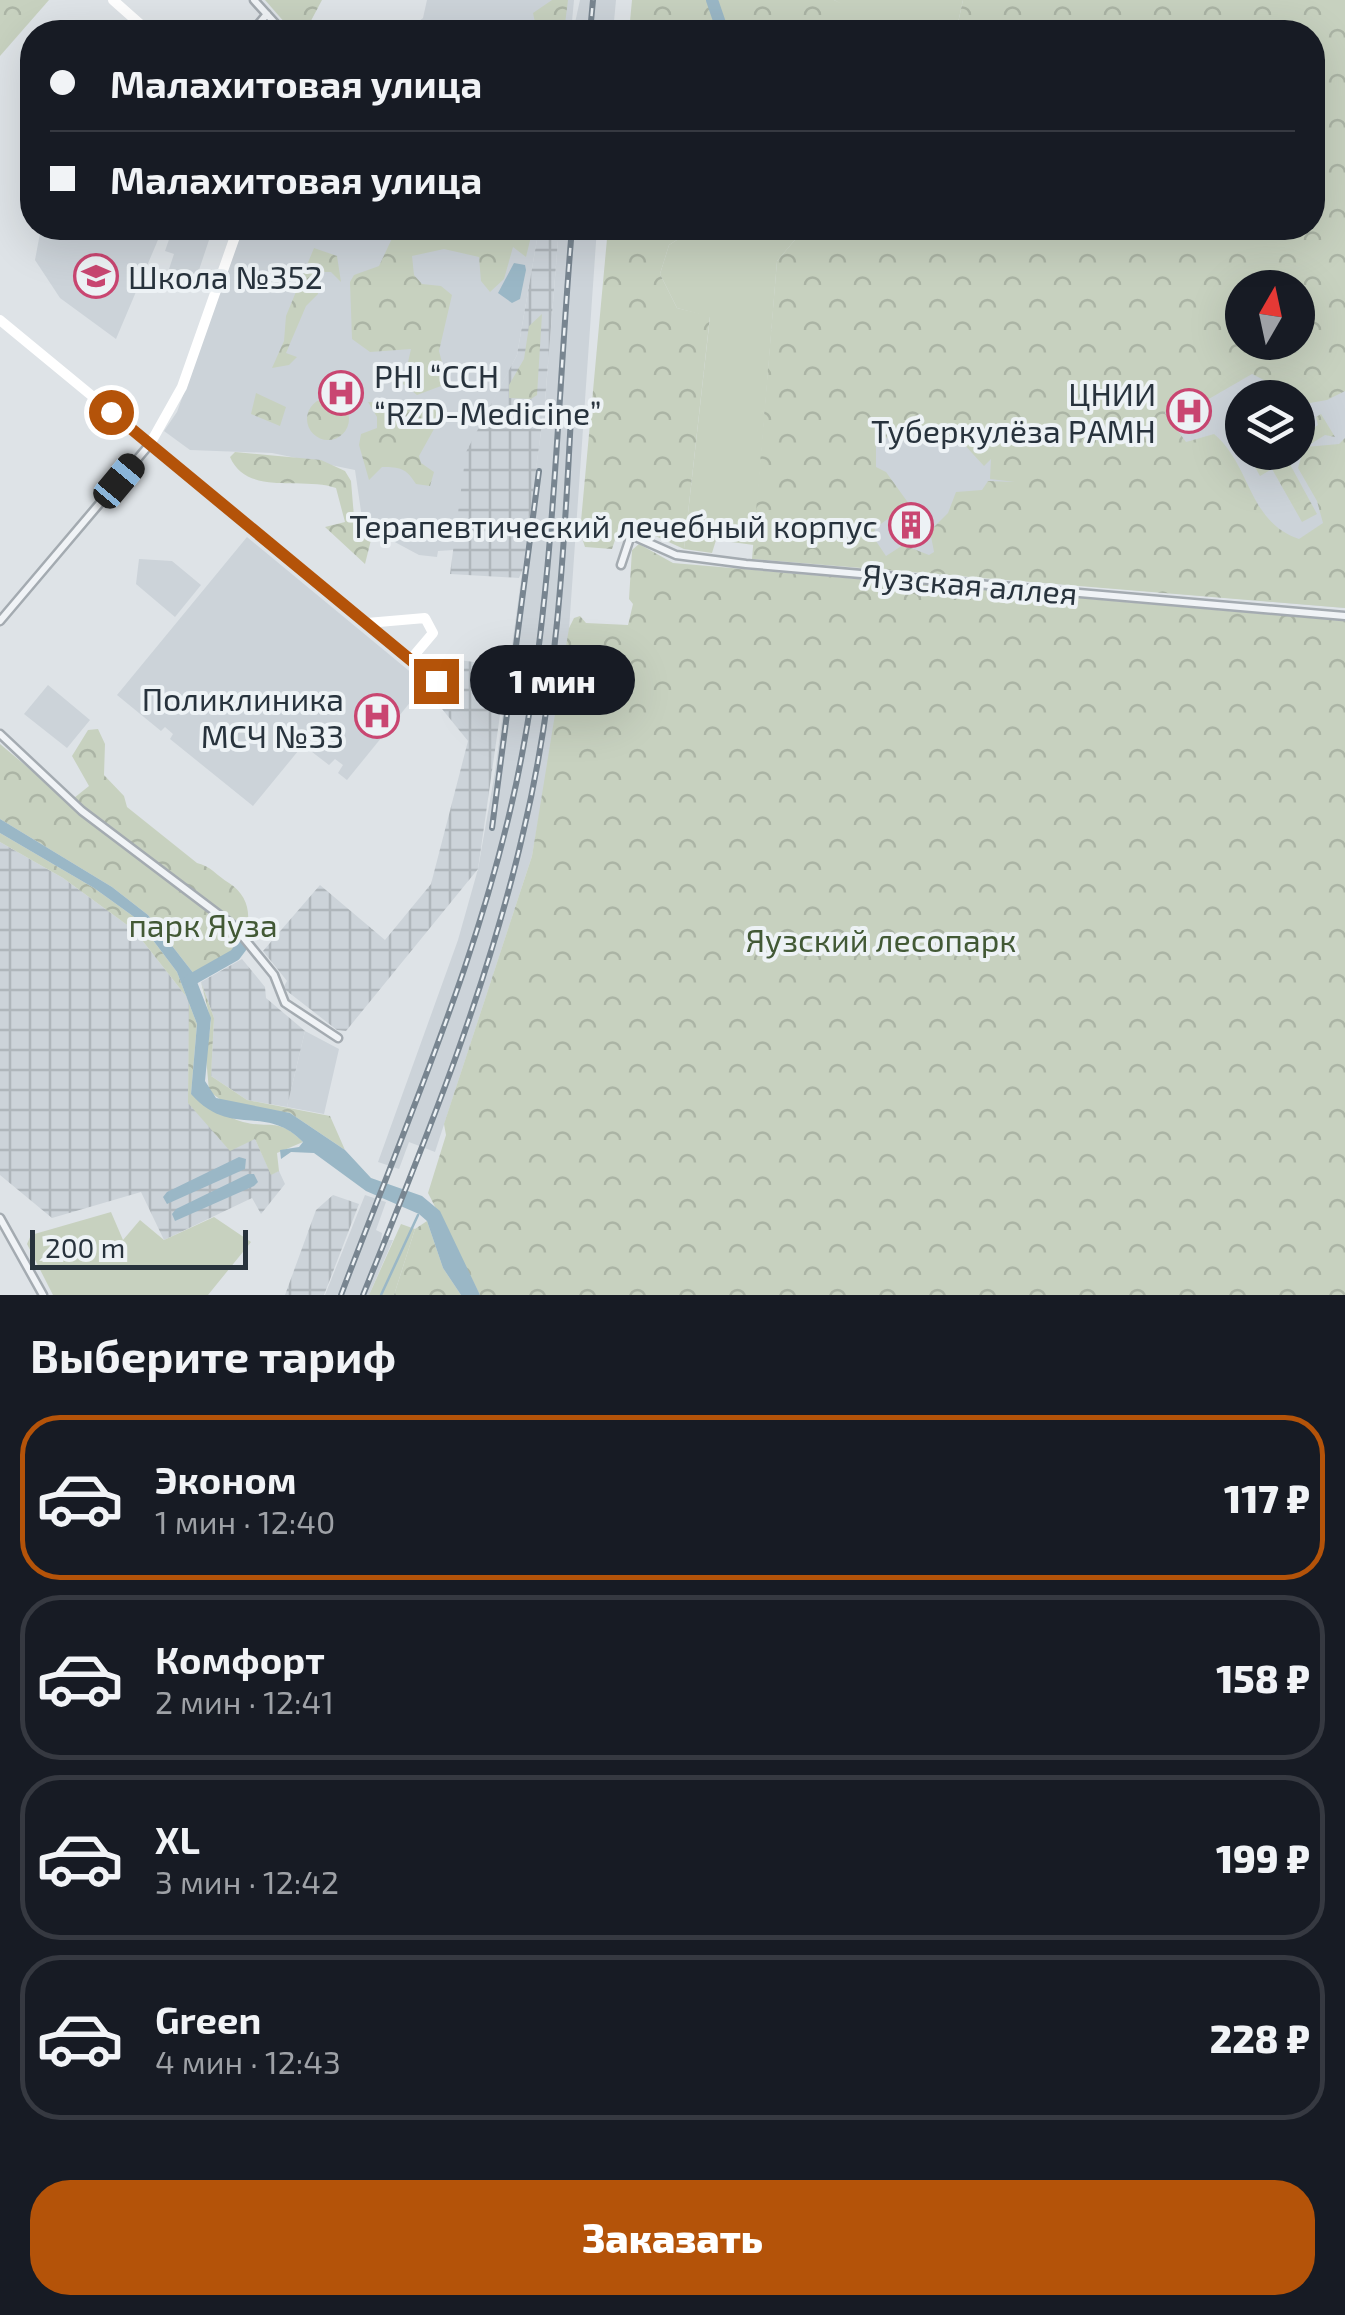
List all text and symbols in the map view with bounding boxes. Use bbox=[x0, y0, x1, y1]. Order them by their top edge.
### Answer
text: Малахитовая улица bbox=[110, 60, 482, 106]
text: Малахитовая улица bbox=[110, 156, 482, 202]
school or university icon: Школа №352 bbox=[73, 253, 119, 299]
place label: Школа №352 bbox=[128, 257, 323, 295]
north arrow bbox=[1225, 270, 1315, 360]
map controls bbox=[1225, 270, 1315, 470]
place label: PHI “CCH “RZD-Medicine” bbox=[374, 356, 601, 431]
hospital icon: PHI “CCH “RZD-Medicine” bbox=[318, 370, 364, 416]
place label: ЦНИИ Туберкулёза РАМН bbox=[871, 374, 1156, 450]
button: layers bbox=[1225, 380, 1315, 470]
hospital icon: ЦНИИ Туберкулёза РАМН bbox=[1166, 388, 1212, 434]
route start bbox=[89, 390, 134, 435]
car bbox=[88, 448, 150, 514]
building icon: Терапевтический лечебный корпус bbox=[888, 502, 934, 548]
place label: Терапевтический лечебный корпус bbox=[349, 506, 878, 545]
street label: Яузская аллея bbox=[861, 555, 1079, 612]
callout: 1 мин bbox=[471, 646, 636, 716]
route end bbox=[414, 659, 459, 704]
text: 1 мин bbox=[509, 661, 596, 699]
place label: Поликлиника МСЧ №33 bbox=[142, 679, 344, 754]
hospital icon: Поликлиника МСЧ №33 bbox=[354, 693, 400, 739]
park label: парк Яуза bbox=[128, 905, 278, 944]
park label: Яузский лесопарк bbox=[746, 920, 1016, 959]
scale bar bbox=[30, 1225, 248, 1270]
text: 200 m bbox=[45, 1230, 125, 1264]
text: Выберите тариф bbox=[30, 1328, 396, 1382]
icon: car bbox=[35, 1453, 125, 1543]
text: Эконом bbox=[155, 1456, 297, 1502]
text: 117 ₽ bbox=[1224, 1475, 1310, 1521]
text: 1 мин · 12:40 bbox=[155, 1502, 335, 1540]
icon: car bbox=[35, 1633, 125, 1723]
text: Комфорт bbox=[155, 1636, 325, 1682]
text: 158 ₽ bbox=[1216, 1655, 1310, 1701]
text: 2 мин · 12:41 bbox=[155, 1682, 334, 1720]
icon: car bbox=[35, 1813, 125, 1903]
text: XL bbox=[155, 1816, 200, 1862]
text: 199 ₽ bbox=[1216, 1835, 1310, 1881]
text: 3 мин · 12:42 bbox=[155, 1862, 339, 1900]
icon: car bbox=[35, 1993, 125, 2083]
text: Green bbox=[155, 1996, 261, 2042]
text: 228 ₽ bbox=[1210, 2015, 1310, 2061]
text: 4 мин · 12:43 bbox=[155, 2042, 341, 2080]
button: Заказать bbox=[30, 2180, 1315, 2295]

